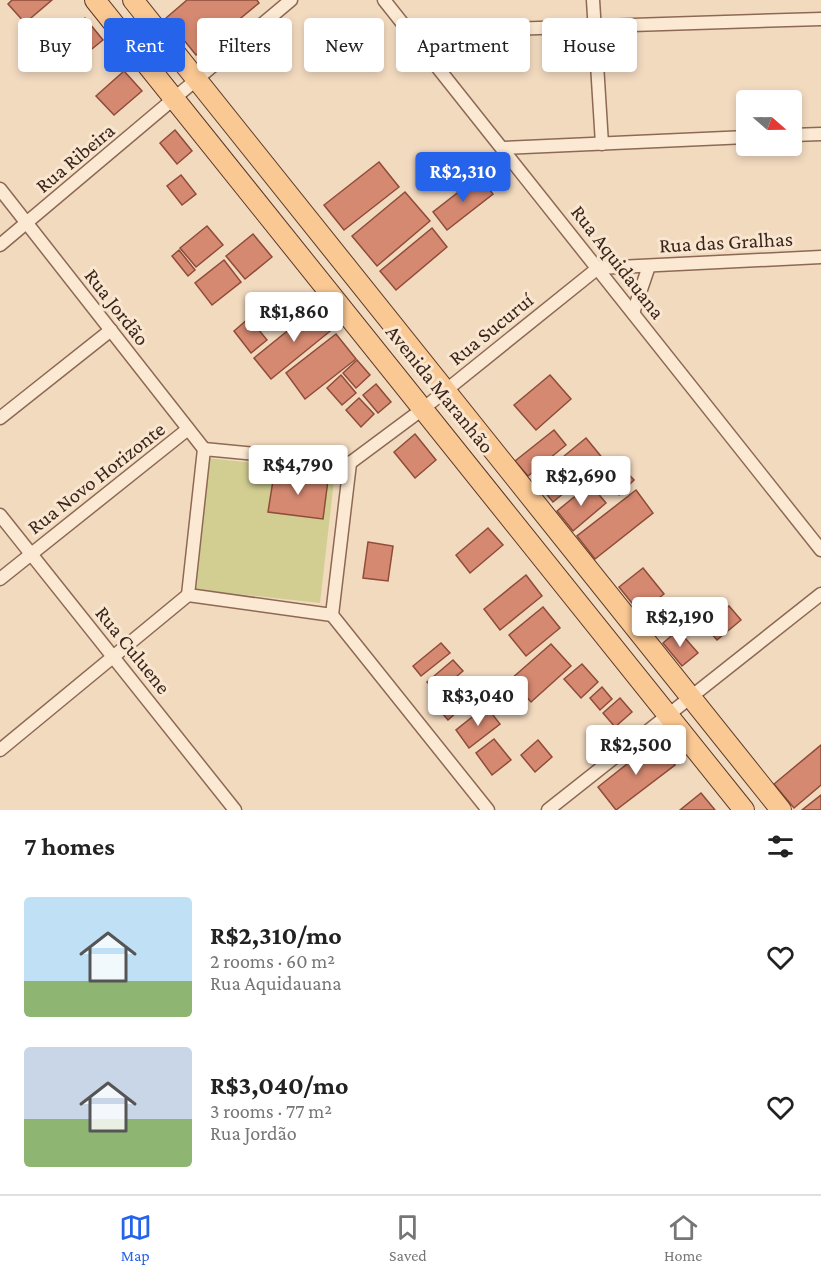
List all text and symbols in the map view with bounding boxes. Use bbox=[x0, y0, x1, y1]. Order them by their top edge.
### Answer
chip: Buy bbox=[18, 18, 92, 72]
chip: Rent bbox=[104, 18, 185, 72]
chip: Filters bbox=[197, 18, 292, 72]
chip: New bbox=[304, 18, 384, 72]
chip: Apartment bbox=[396, 18, 530, 72]
chip: House bbox=[542, 18, 637, 72]
north arrow bbox=[736, 90, 802, 156]
map controls bbox=[736, 90, 802, 156]
street label: Rua Ribeira bbox=[31, 118, 120, 198]
pin: R$2,310 bbox=[408, 152, 518, 203]
text: R$2,310 bbox=[429, 160, 497, 182]
street label: Rua Aquidauana bbox=[566, 200, 670, 324]
street label: Rua das Gralhas bbox=[658, 227, 794, 257]
street label: Rua Jordão bbox=[80, 264, 154, 350]
street label: Rua Sucuruí bbox=[444, 287, 539, 370]
pin: R$1,860 bbox=[239, 292, 349, 343]
text: R$1,860 bbox=[259, 300, 329, 322]
street label: Avenida Maranhão bbox=[381, 320, 499, 458]
street label: Rua Novo Horizonte bbox=[22, 417, 170, 539]
pin: R$4,790 bbox=[243, 445, 353, 496]
text: R$4,790 bbox=[263, 453, 333, 475]
pin: R$2,690 bbox=[526, 456, 636, 507]
text: R$2,690 bbox=[545, 464, 617, 486]
pin: R$2,190 bbox=[625, 597, 735, 648]
street label: Rua Culuene bbox=[90, 601, 176, 699]
text: R$2,190 bbox=[646, 605, 714, 627]
pin: R$3,040 bbox=[423, 676, 533, 727]
text: R$3,040 bbox=[442, 684, 514, 706]
pin: R$2,500 bbox=[581, 725, 691, 776]
text: R$2,500 bbox=[600, 733, 672, 755]
icon: filters bbox=[764, 830, 797, 863]
text: 7 homes bbox=[24, 832, 115, 861]
icon: home bbox=[72, 921, 144, 993]
text: R$2,310/mo bbox=[210, 921, 342, 950]
icon: heart bbox=[764, 941, 797, 974]
text: 2 rooms · 60 m² bbox=[210, 950, 335, 972]
text: Rua Aquidauana bbox=[210, 972, 342, 994]
icon: home bbox=[72, 1071, 144, 1143]
text: R$3,040/mo bbox=[210, 1071, 348, 1100]
icon: heart bbox=[764, 1091, 797, 1124]
text: 3 rooms · 77 m² bbox=[210, 1100, 332, 1122]
text: Rua Jordão bbox=[210, 1122, 297, 1144]
tab: Map bbox=[119, 1211, 152, 1264]
tab: Saved bbox=[389, 1211, 427, 1264]
tab: Home bbox=[664, 1211, 702, 1264]

